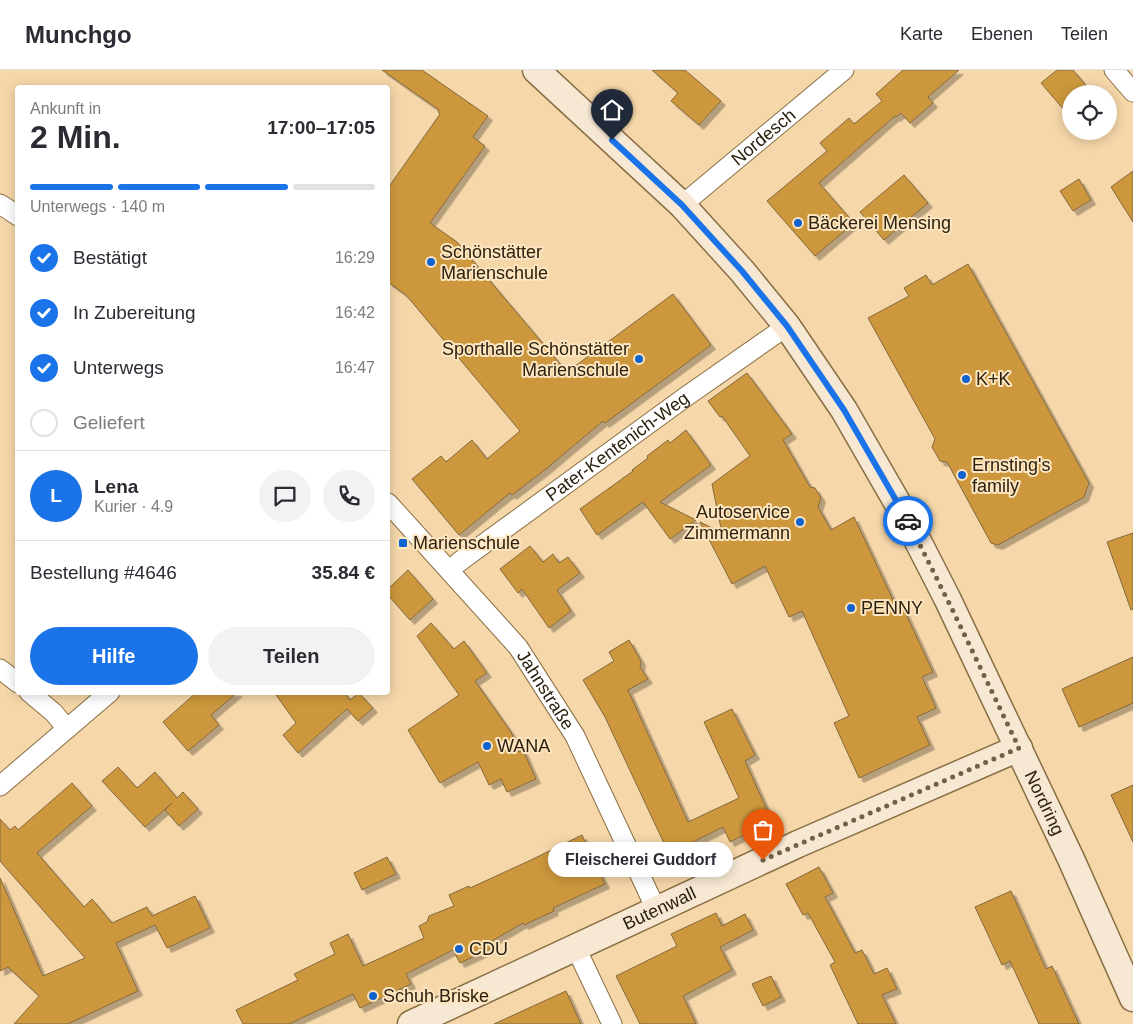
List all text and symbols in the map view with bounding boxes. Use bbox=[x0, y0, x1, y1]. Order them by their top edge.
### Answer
text: Munchgo bbox=[25, 21, 132, 48]
text: Karte bbox=[900, 24, 943, 44]
text: Ebenen bbox=[971, 24, 1033, 44]
text: Teilen bbox=[1061, 24, 1108, 44]
map controls bbox=[1062, 85, 1117, 140]
button: locate bbox=[1062, 85, 1117, 140]
pin bbox=[591, 89, 633, 140]
icon: home bbox=[598, 96, 626, 124]
text: Ankunft in bbox=[30, 100, 101, 117]
street label: Nordesch bbox=[727, 105, 799, 169]
text: 17:00–17:05 bbox=[267, 117, 375, 138]
text: 2 Min. bbox=[30, 119, 121, 155]
text: Unterwegs · 140 m bbox=[30, 198, 165, 215]
place label: Bäckerei Mensing bbox=[808, 213, 951, 233]
marker: Bäckerei Mensing bbox=[792, 217, 804, 229]
place label: Schönstätter Marienschule bbox=[441, 242, 548, 283]
icon: check bbox=[30, 244, 58, 272]
text: Bestätigt bbox=[73, 247, 147, 268]
text: 16:29 bbox=[335, 249, 375, 266]
marker: Schönstätter Marienschule bbox=[425, 256, 437, 268]
icon: check bbox=[30, 299, 58, 327]
text: In Zubereitung bbox=[73, 302, 196, 323]
text: 16:42 bbox=[335, 304, 375, 321]
place label: Sporthalle Schönstätter Marienschule bbox=[442, 339, 629, 380]
marker: Sporthalle Schönstätter Marienschule bbox=[633, 353, 645, 365]
icon: check bbox=[30, 354, 58, 382]
text: Unterwegs bbox=[73, 357, 164, 378]
text: 16:47 bbox=[335, 359, 375, 376]
place label: K+K bbox=[976, 369, 1011, 389]
marker: K+K bbox=[960, 373, 972, 385]
street label: Pater-Kentenich-Weg bbox=[542, 388, 693, 505]
text: Geliefert bbox=[73, 412, 145, 433]
place label: Ernsting's family bbox=[972, 455, 1050, 496]
marker: Ernsting's family bbox=[956, 469, 968, 481]
button: chat bbox=[259, 470, 311, 522]
button: phone bbox=[323, 470, 375, 522]
text: Lena bbox=[94, 476, 138, 497]
text: L bbox=[50, 485, 62, 506]
courier bbox=[883, 496, 933, 546]
text: Kurier · 4.9 bbox=[94, 498, 173, 515]
place label: Autoservice Zimmermann bbox=[684, 502, 790, 543]
icon: car bbox=[894, 507, 922, 535]
marker: Autoservice Zimmermann bbox=[794, 516, 806, 528]
place label: Marienschule bbox=[413, 533, 520, 553]
marker: Marienschule bbox=[397, 537, 409, 549]
text: Bestellung #4646 bbox=[30, 562, 177, 583]
text: 35.84 € bbox=[312, 562, 375, 583]
place label: PENNY bbox=[861, 598, 923, 618]
marker: PENNY bbox=[845, 602, 857, 614]
button: Hilfe bbox=[30, 627, 198, 685]
button: Teilen bbox=[208, 627, 375, 685]
street label: Jahnstraße bbox=[513, 647, 578, 733]
place label: WANA bbox=[497, 736, 550, 756]
marker: WANA bbox=[481, 740, 493, 752]
street label: Nordring bbox=[1021, 768, 1068, 838]
pin bbox=[742, 809, 784, 860]
icon: bag bbox=[749, 816, 777, 844]
callout: Fleischerei Guddorf bbox=[548, 842, 733, 878]
text: Fleischerei Guddorf bbox=[565, 851, 716, 868]
street label: Butenwall bbox=[620, 883, 699, 934]
place label: CDU bbox=[469, 939, 508, 959]
marker: CDU bbox=[453, 943, 465, 955]
place label: Schuh Briske bbox=[383, 986, 489, 1006]
marker: Schuh Briske bbox=[367, 990, 379, 1002]

